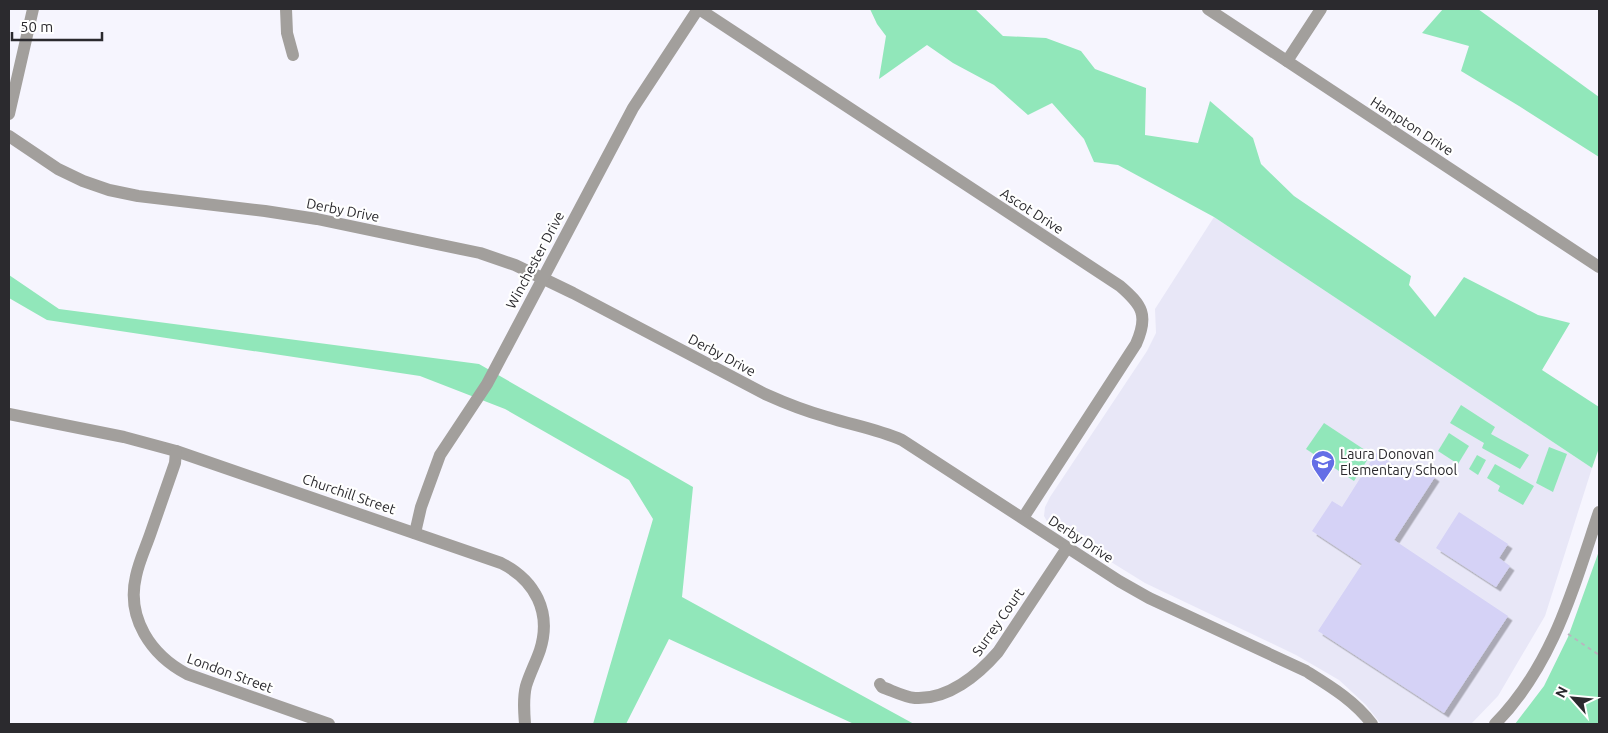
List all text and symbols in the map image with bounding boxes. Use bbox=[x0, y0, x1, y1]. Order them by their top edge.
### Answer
scale bar bbox=[12, 10, 102, 42]
text: 50 m bbox=[20, 18, 53, 35]
street label: Hampton Drive bbox=[1368, 93, 1456, 159]
street label: Ascot Drive bbox=[998, 185, 1066, 237]
street label: Derby Drive bbox=[305, 195, 381, 225]
street label: Winchester Drive bbox=[503, 209, 567, 311]
street label: Derby Drive bbox=[686, 331, 758, 379]
place label: Laura Donovan Elementary School bbox=[1340, 446, 1458, 478]
school or university icon: Laura Donovan Elementary School bbox=[1310, 449, 1336, 483]
street label: Churchill Street bbox=[300, 471, 398, 518]
street label: Derby Drive bbox=[1046, 512, 1116, 566]
street label: Surrey Court bbox=[969, 585, 1028, 659]
street label: London Street bbox=[185, 650, 275, 696]
north arrow bbox=[1548, 673, 1598, 723]
text: N bbox=[1552, 684, 1571, 700]

